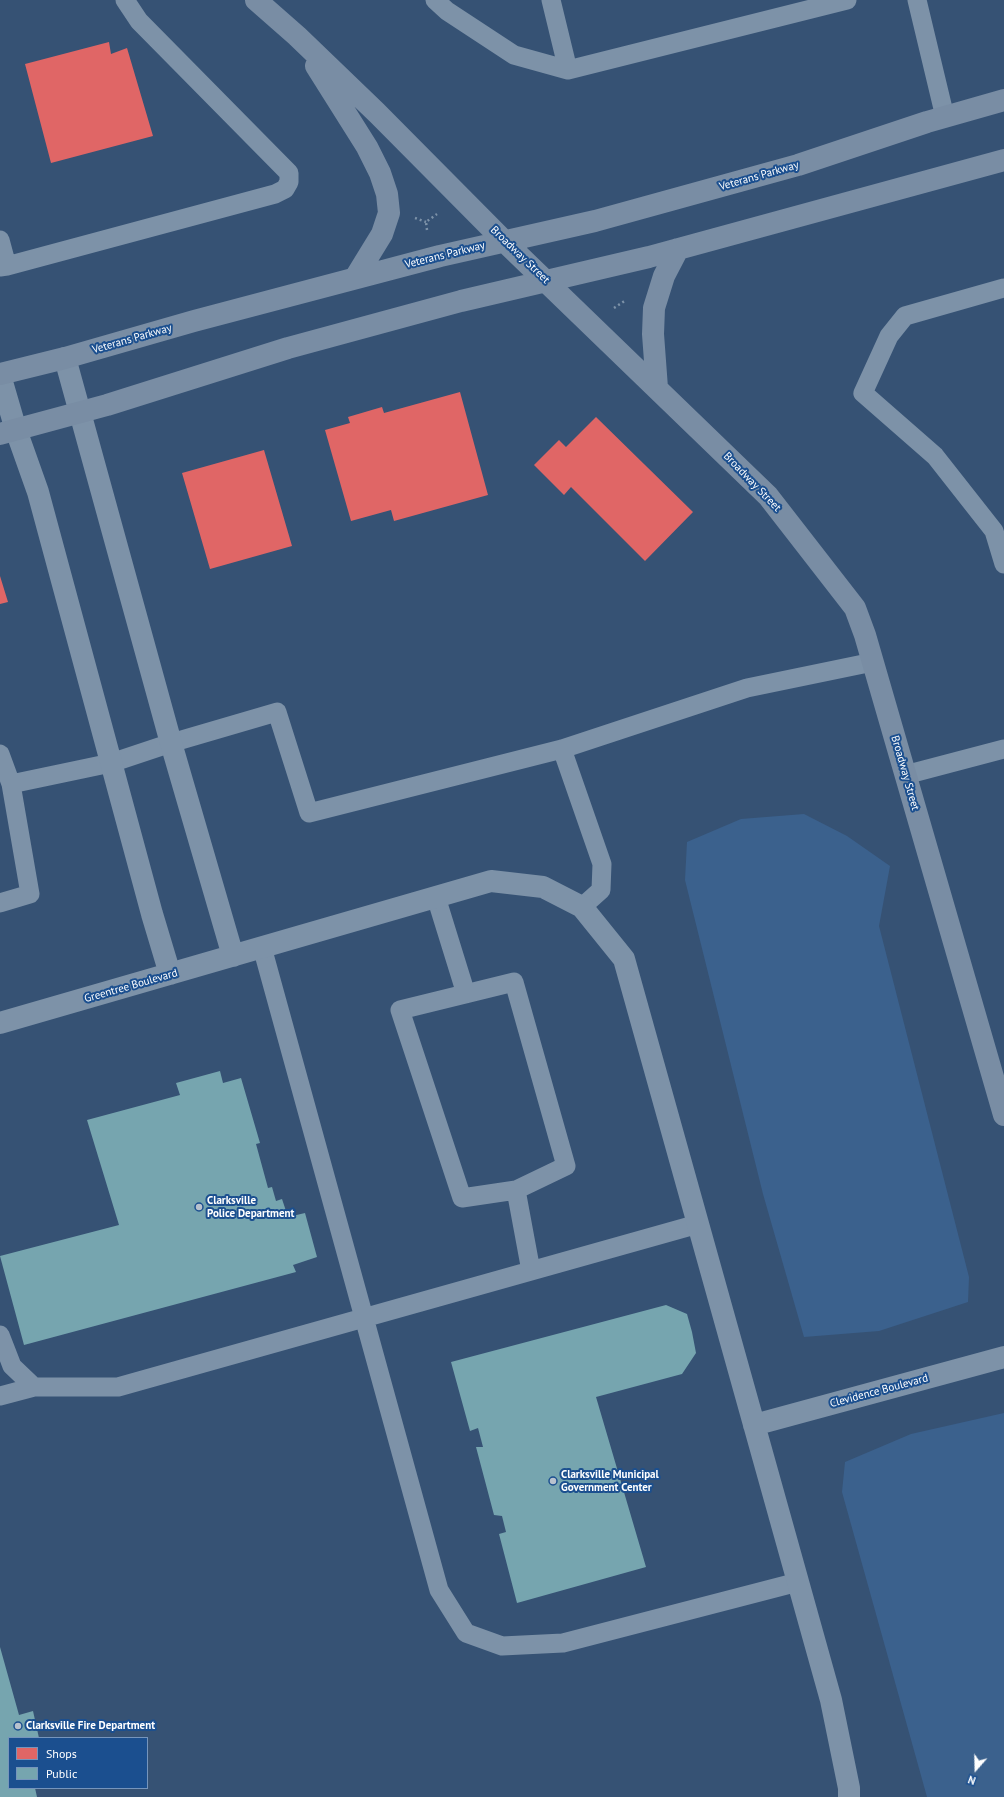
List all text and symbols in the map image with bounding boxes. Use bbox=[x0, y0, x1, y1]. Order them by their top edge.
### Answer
street label: Veterans Parkway bbox=[718, 158, 800, 194]
street label: Broadway Street bbox=[488, 223, 552, 287]
street label: Veterans Parkway bbox=[404, 239, 486, 271]
street label: Veterans Parkway bbox=[91, 321, 173, 357]
street label: Broadway Street bbox=[720, 450, 784, 514]
street label: Broadway Street bbox=[888, 734, 922, 812]
street label: Greentree Boulevard bbox=[83, 966, 179, 1006]
place label: Clarksville Police Department bbox=[207, 1194, 294, 1220]
marker: Clarksville Police Department bbox=[194, 1202, 204, 1212]
street label: Clevidence Boulevard bbox=[828, 1372, 930, 1410]
place label: Clarksville Municipal Government Center bbox=[561, 1468, 659, 1494]
marker: Clarksville Municipal Government Center bbox=[548, 1476, 558, 1486]
place label: Clarksville Fire Department bbox=[26, 1719, 155, 1733]
marker: Clarksville Fire Department bbox=[13, 1721, 23, 1731]
legend bbox=[8, 1737, 148, 1789]
text: Shops bbox=[46, 1746, 77, 1761]
north arrow bbox=[956, 1749, 996, 1789]
text: Public bbox=[46, 1766, 77, 1781]
text: N bbox=[966, 1772, 978, 1788]

